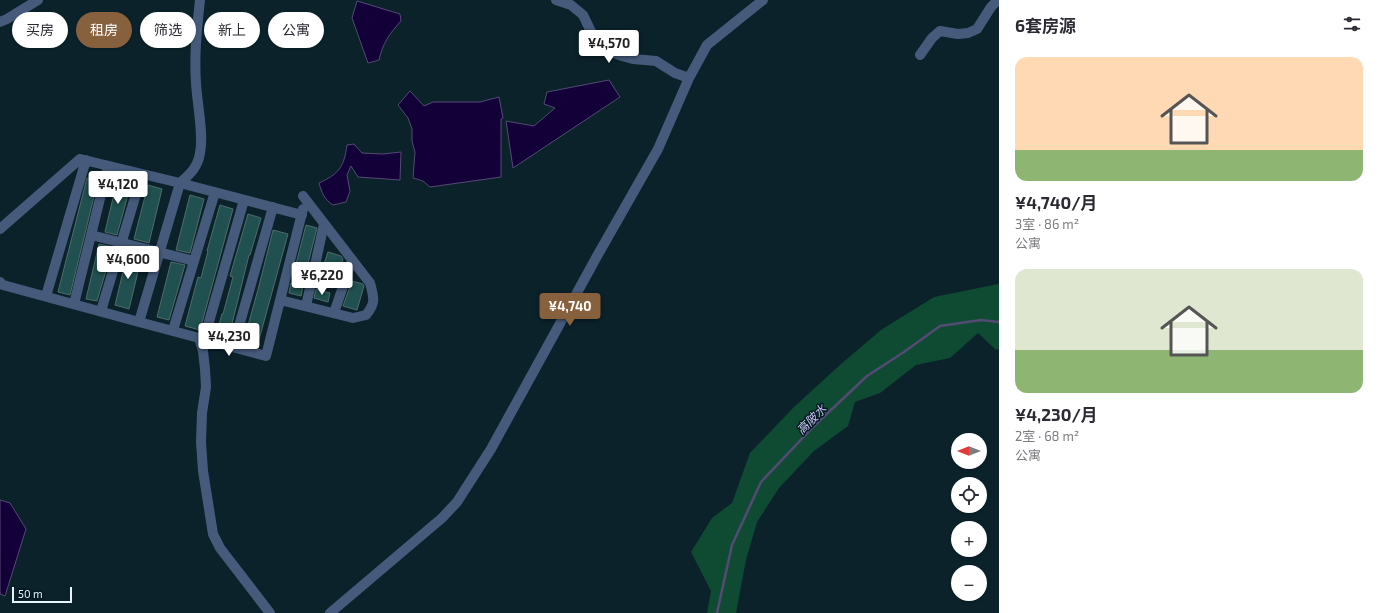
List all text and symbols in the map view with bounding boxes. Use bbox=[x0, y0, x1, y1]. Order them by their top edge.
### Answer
chip: 买房 bbox=[12, 12, 68, 48]
chip: 租房 bbox=[76, 12, 132, 48]
chip: 筛选 bbox=[140, 12, 196, 48]
chip: 新上 bbox=[204, 12, 260, 48]
chip: 公寓 bbox=[268, 12, 324, 48]
icon: filters bbox=[1341, 13, 1363, 35]
text: 6套房源 bbox=[1015, 15, 1076, 35]
pin: ¥4,570 bbox=[576, 30, 642, 64]
text: ¥4,570 bbox=[588, 35, 630, 51]
icon: home bbox=[1153, 83, 1225, 155]
pin: ¥4,120 bbox=[85, 171, 151, 205]
text: ¥4,120 bbox=[98, 176, 138, 192]
text: ¥4,740/月 bbox=[1015, 192, 1098, 212]
text: 3室 · 86 m² bbox=[1015, 216, 1079, 232]
text: 公寓 bbox=[1015, 235, 1041, 251]
pin: ¥4,600 bbox=[95, 246, 161, 280]
text: ¥4,600 bbox=[106, 251, 150, 267]
pin: ¥6,220 bbox=[289, 262, 355, 296]
text: ¥6,220 bbox=[301, 267, 343, 283]
pin: ¥4,740 bbox=[537, 293, 603, 327]
icon: home bbox=[1153, 295, 1225, 367]
text: ¥4,740 bbox=[549, 298, 592, 314]
pin: ¥4,230 bbox=[196, 323, 262, 357]
text: ¥4,230 bbox=[207, 328, 251, 344]
water label: 高陂水 bbox=[793, 401, 829, 437]
text: ¥4,230/月 bbox=[1015, 404, 1098, 424]
text: 2室 · 68 m² bbox=[1015, 428, 1079, 444]
north arrow bbox=[951, 433, 987, 469]
map controls bbox=[951, 433, 987, 601]
text: 公寓 bbox=[1015, 447, 1041, 463]
button: locate bbox=[951, 477, 987, 513]
button: + bbox=[951, 521, 987, 557]
button: − bbox=[951, 565, 987, 601]
scale bar bbox=[12, 585, 72, 604]
text: 50 m bbox=[18, 587, 43, 600]

